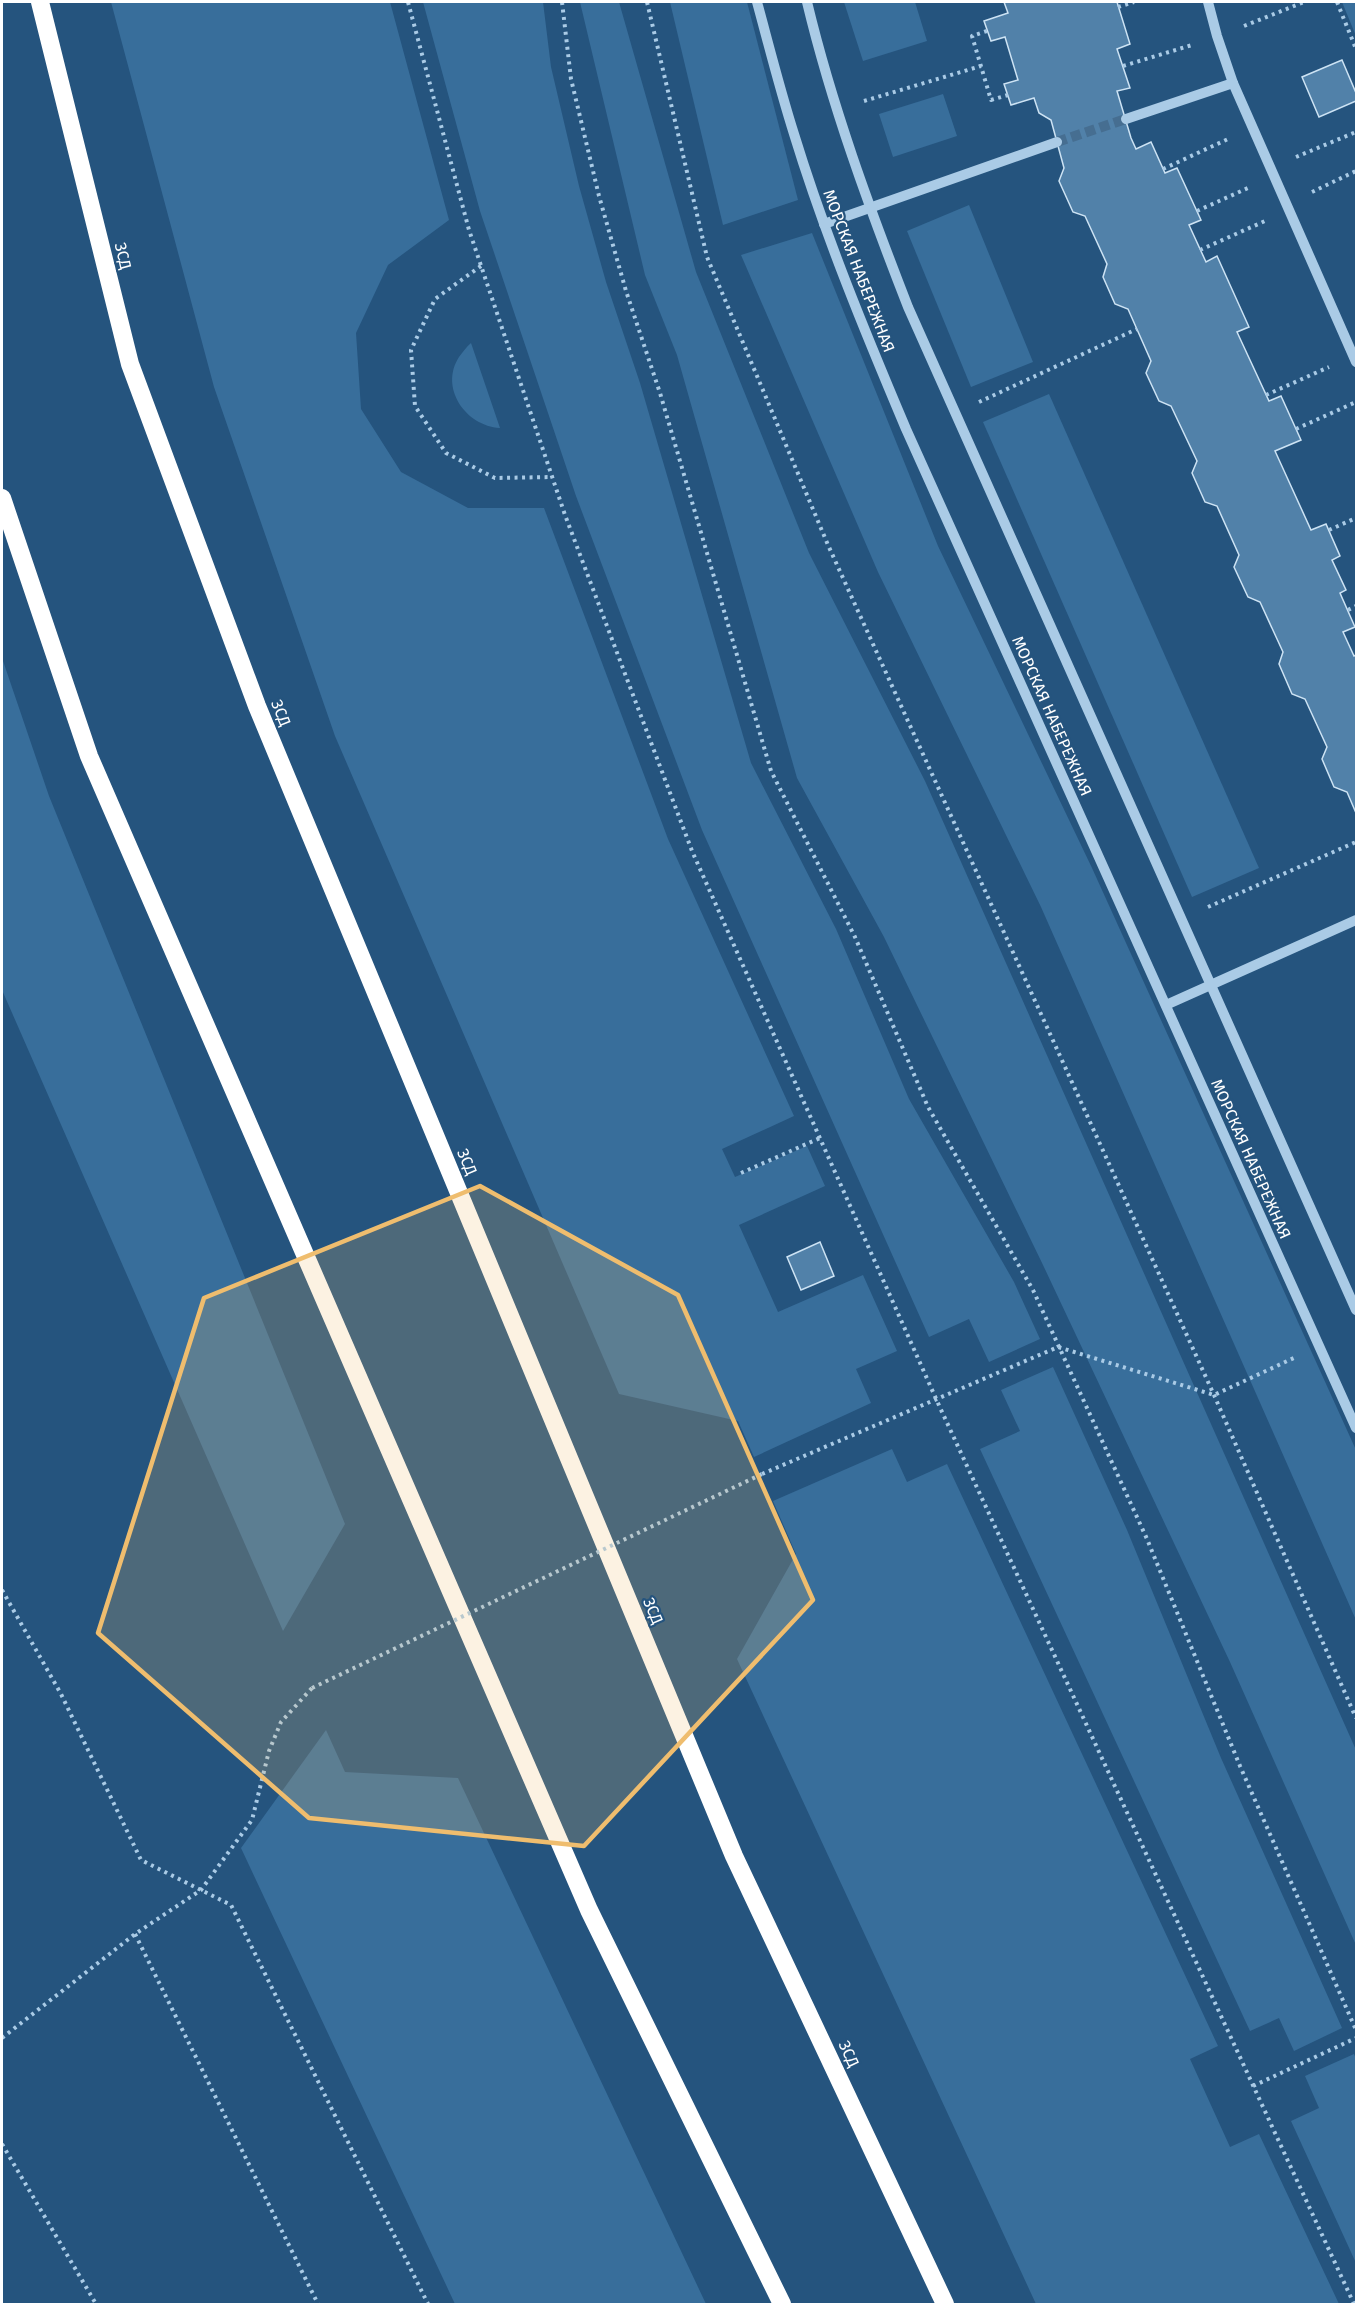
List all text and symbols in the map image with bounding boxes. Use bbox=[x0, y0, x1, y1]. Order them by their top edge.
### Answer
street label: МОРСКАЯ НАБЕРЕЖНАЯ bbox=[819, 187, 899, 355]
street label: ЗСД bbox=[111, 241, 136, 272]
street label: МОРСКАЯ НАБЕРЕЖНАЯ bbox=[1008, 633, 1096, 799]
street label: ЗСД bbox=[267, 697, 295, 729]
street label: МОРСКАЯ НАБЕРЕЖНАЯ bbox=[1207, 1076, 1295, 1242]
street label: ЗСД bbox=[453, 1146, 481, 1178]
street label: ЗСД bbox=[639, 1595, 667, 1627]
street label: ЗСД bbox=[835, 2038, 863, 2070]

